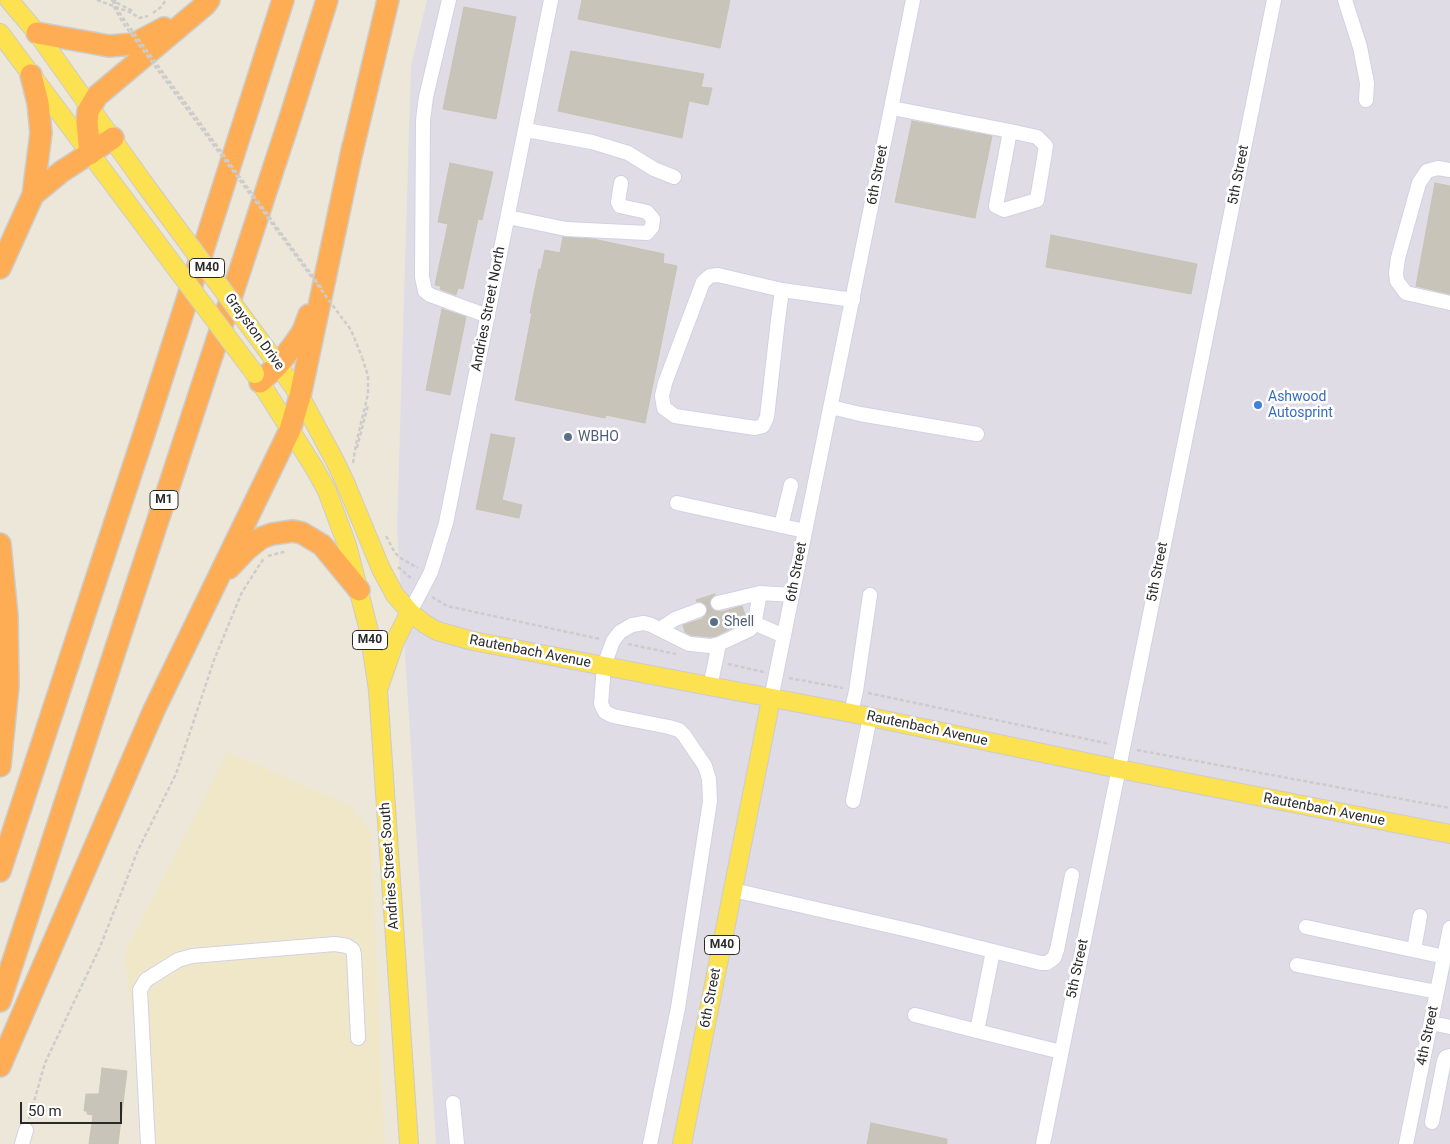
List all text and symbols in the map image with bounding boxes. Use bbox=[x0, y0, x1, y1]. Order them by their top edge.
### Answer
street label: 6th Street bbox=[864, 144, 892, 206]
street label: 5th Street bbox=[1225, 144, 1253, 206]
street label: Andries Street North bbox=[469, 245, 509, 373]
road number: M40 bbox=[190, 258, 224, 278]
street label: Grayston Drive bbox=[221, 290, 287, 374]
place label: Ashwood Autosprint bbox=[1268, 389, 1333, 422]
marker: Ashwood Autosprint bbox=[1252, 399, 1264, 411]
place label: WBHO bbox=[578, 429, 619, 445]
marker: WBHO bbox=[562, 431, 574, 443]
road number: M1 bbox=[150, 490, 178, 510]
street label: 6th Street bbox=[783, 541, 811, 603]
street label: 5th Street bbox=[1144, 541, 1172, 603]
place label: Shell bbox=[724, 614, 754, 630]
marker: Shell bbox=[708, 616, 720, 628]
road number: M40 bbox=[352, 630, 388, 650]
street label: Rautenbach Avenue bbox=[468, 632, 592, 672]
street label: Rautenbach Avenue bbox=[865, 708, 989, 750]
street label: Rautenbach Avenue bbox=[1262, 790, 1386, 830]
street label: Andries Street South bbox=[377, 802, 403, 930]
road number: M40 bbox=[704, 936, 740, 954]
street label: 5th Street bbox=[1063, 938, 1093, 1000]
street label: 6th Street bbox=[697, 967, 725, 1029]
street label: 4th Street bbox=[1413, 1005, 1443, 1067]
scale bar bbox=[22, 1092, 125, 1124]
text: 50 m bbox=[28, 1102, 62, 1120]

